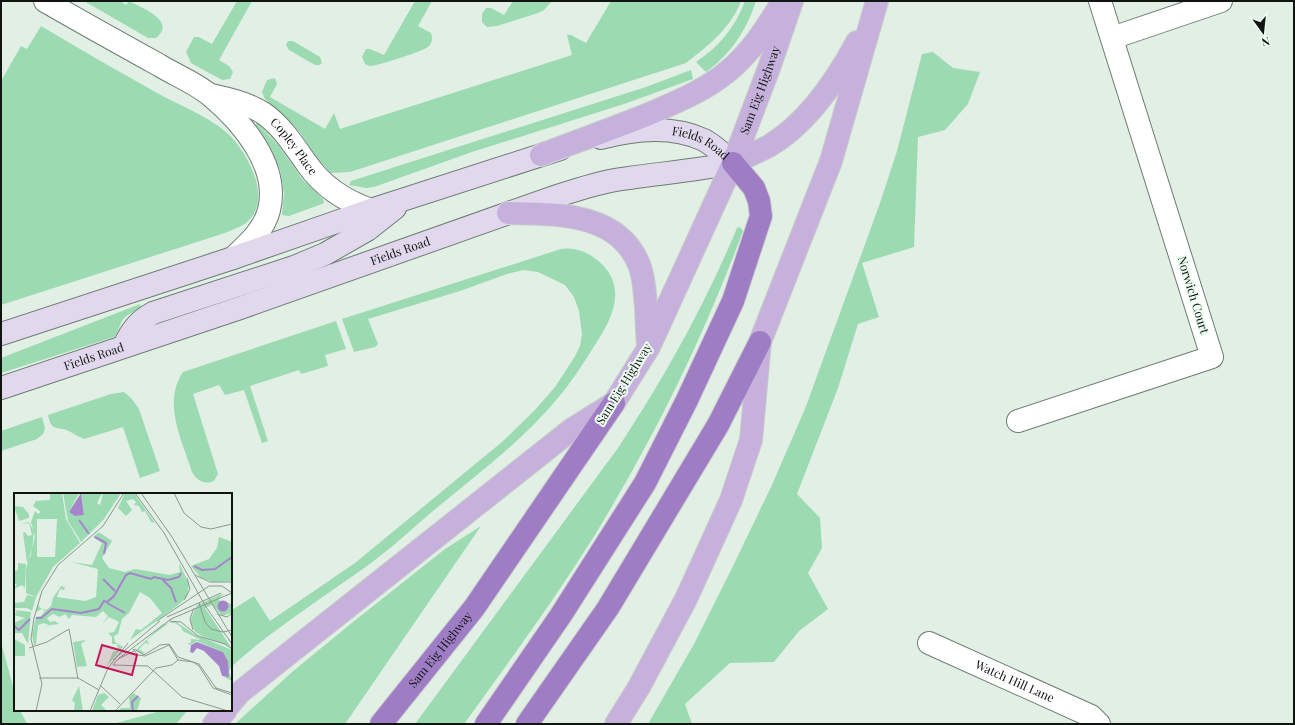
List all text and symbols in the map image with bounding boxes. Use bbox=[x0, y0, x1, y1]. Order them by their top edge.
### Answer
north arrow bbox=[1243, 12, 1283, 52]
text: N bbox=[1260, 34, 1271, 50]
street label: Sam Eig Highway bbox=[736, 44, 783, 137]
street label: Copley Place bbox=[267, 114, 321, 178]
street label: Fields Road bbox=[671, 122, 733, 163]
street label: Fields Road bbox=[368, 232, 432, 268]
street label: Norwich Court bbox=[1175, 254, 1214, 336]
street label: Fields Road bbox=[61, 338, 126, 373]
street label: Sam Eig Highway bbox=[592, 340, 655, 427]
inset map bbox=[14, 493, 232, 711]
street label: Sam Eig Highway bbox=[404, 608, 475, 691]
street label: Watch Hill Lane bbox=[972, 655, 1057, 706]

